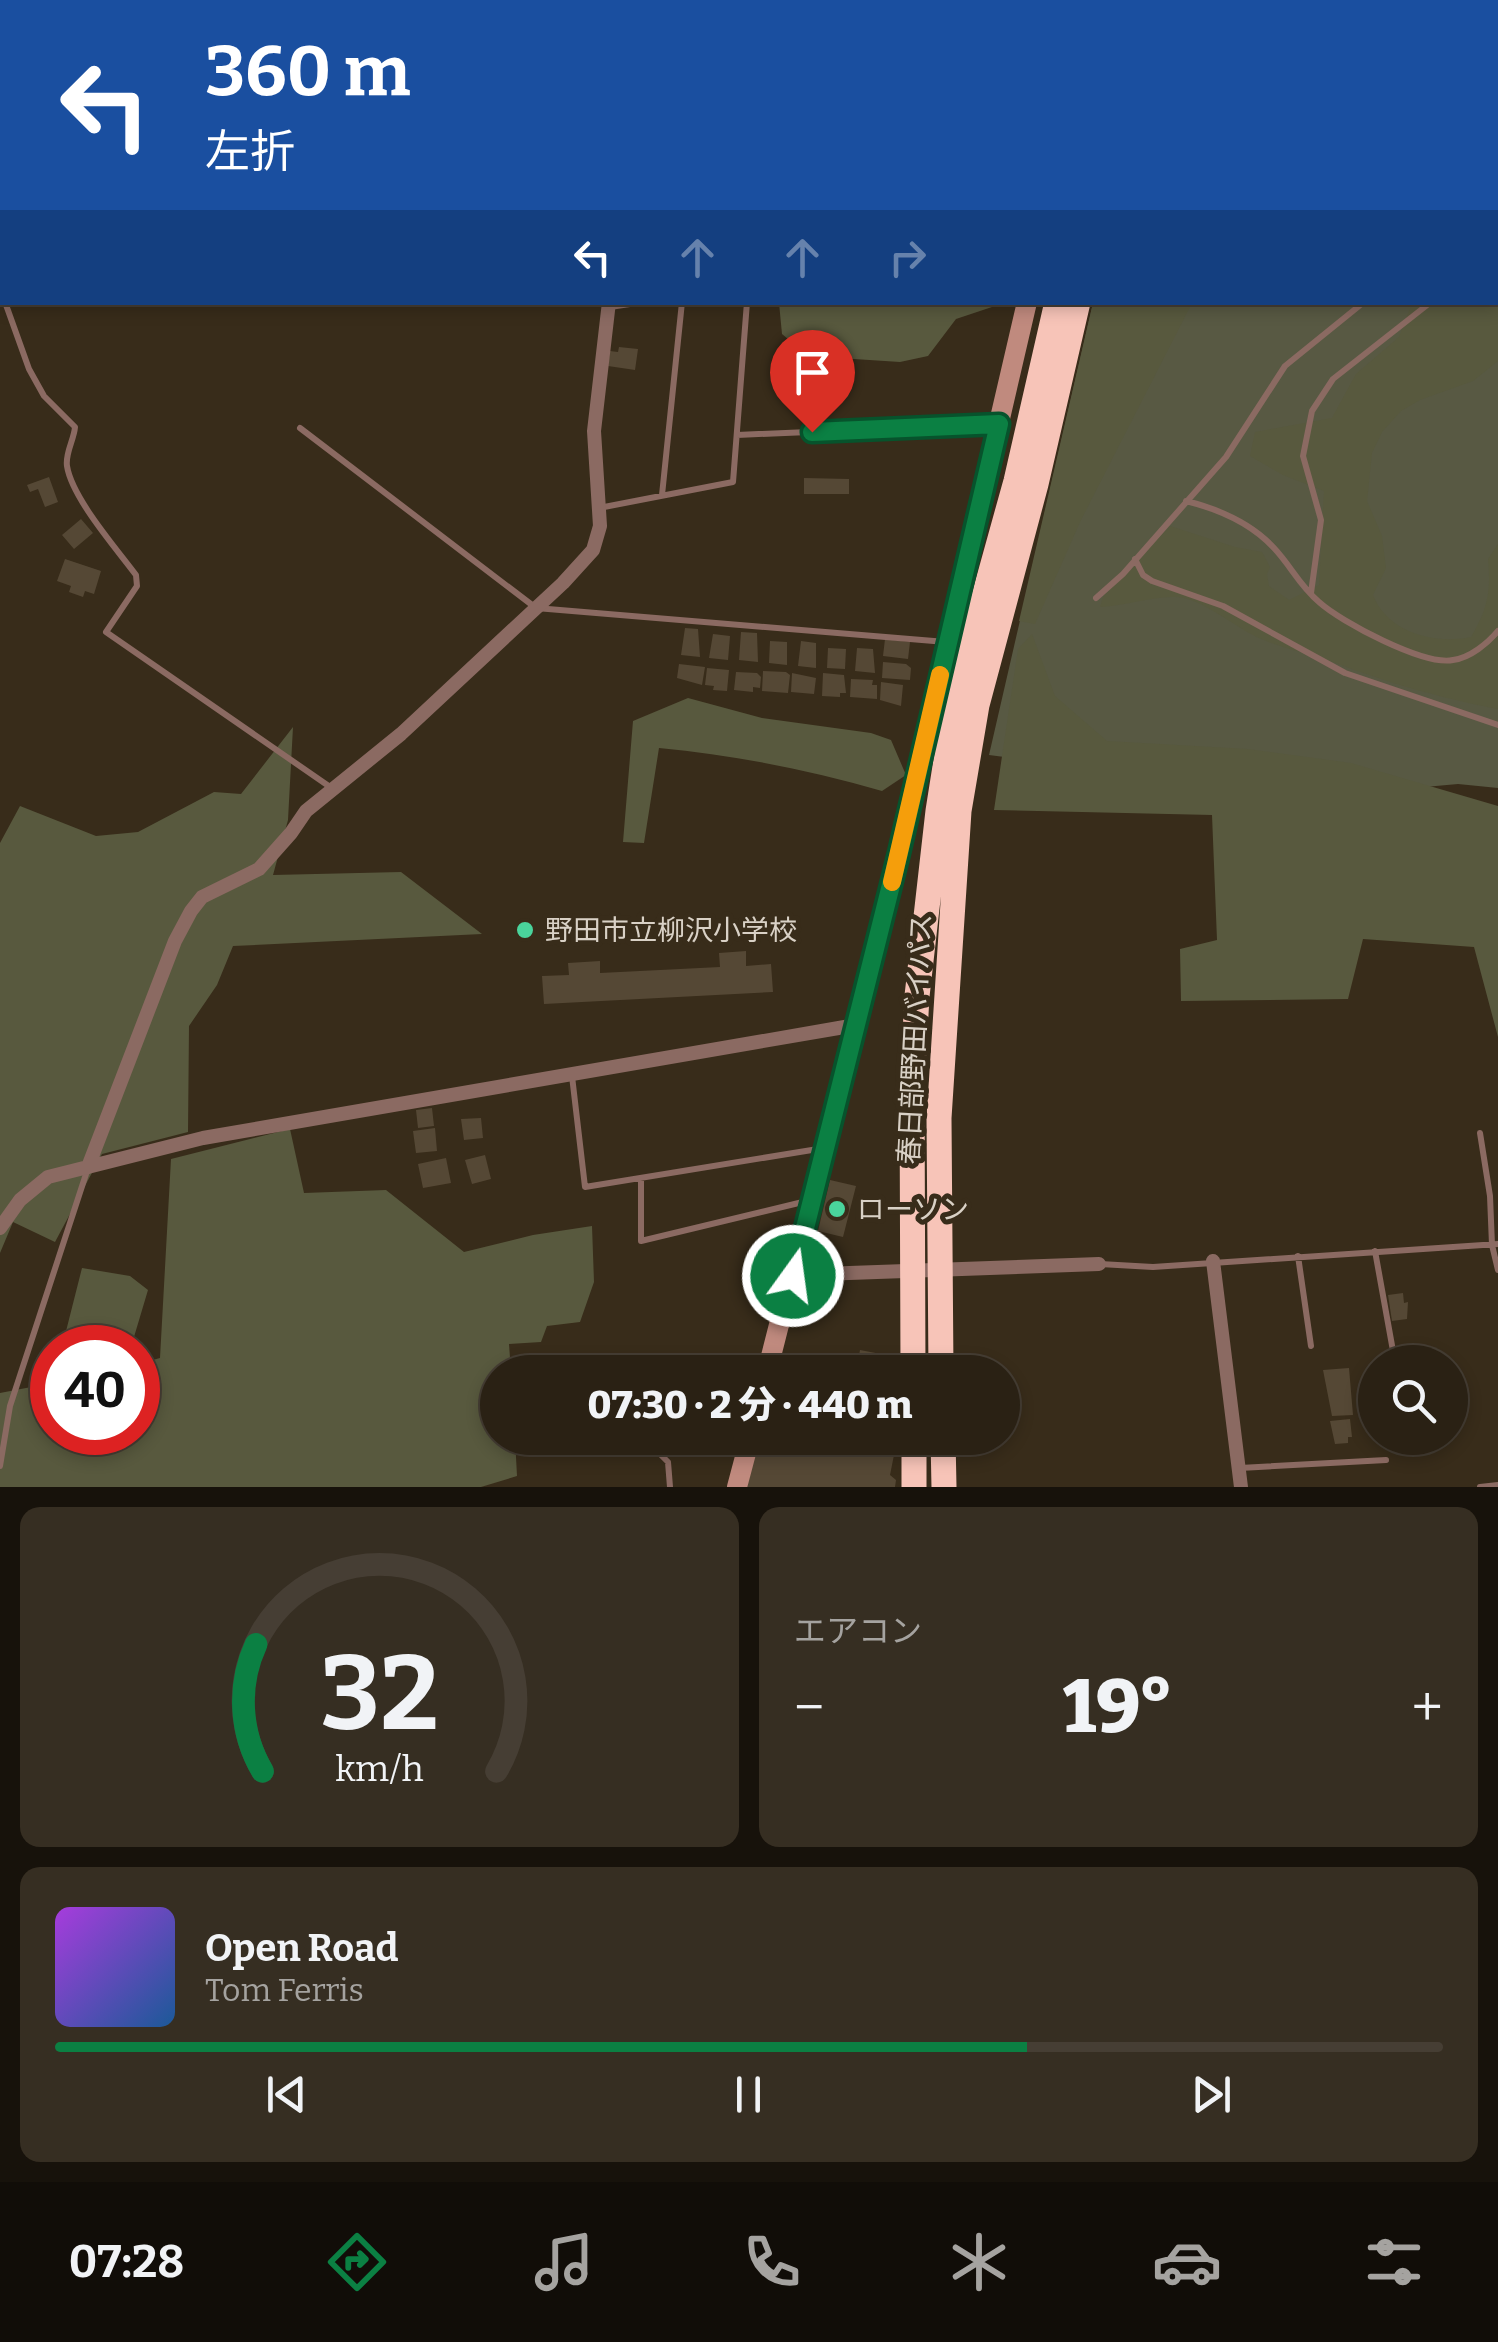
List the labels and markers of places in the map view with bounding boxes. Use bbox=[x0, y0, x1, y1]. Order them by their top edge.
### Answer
pin bbox=[770, 330, 855, 433]
place label: 野田市立柳沢小学校 bbox=[545, 914, 797, 947]
marker: 野田市立柳沢小学校 bbox=[514, 919, 536, 941]
place label: ローソン bbox=[857, 1193, 969, 1226]
marker: ローソン bbox=[826, 1198, 848, 1220]

